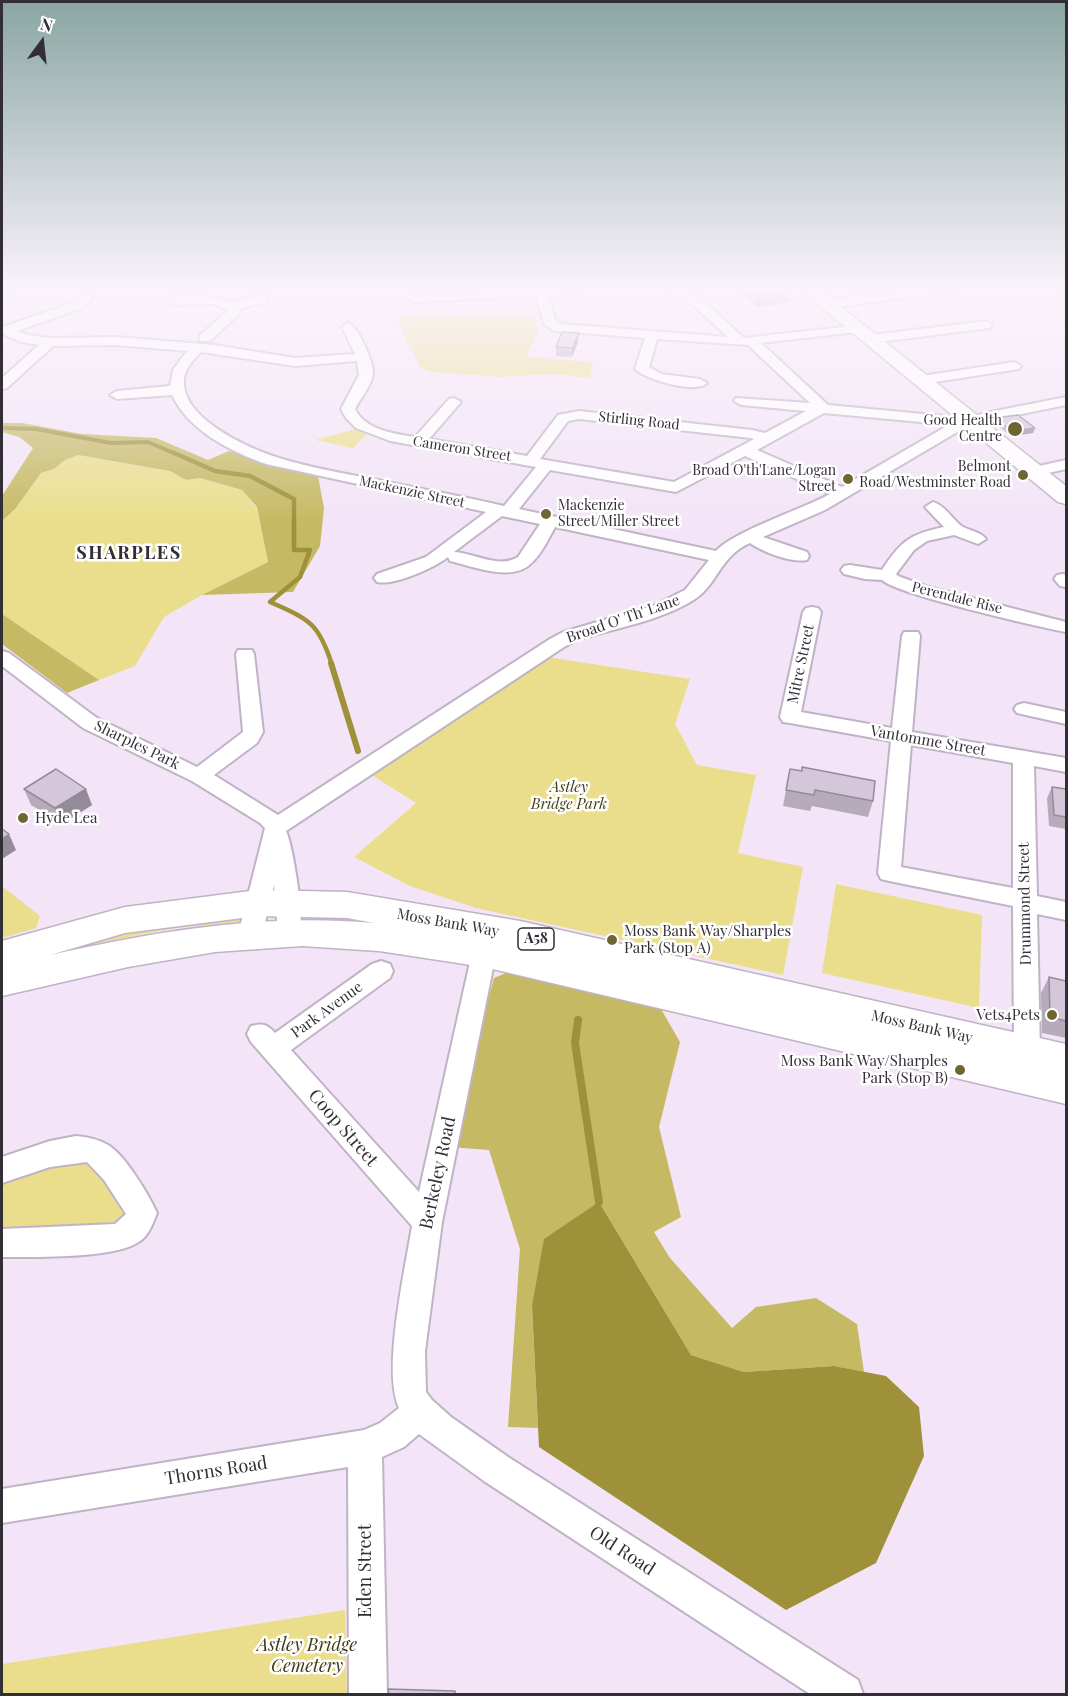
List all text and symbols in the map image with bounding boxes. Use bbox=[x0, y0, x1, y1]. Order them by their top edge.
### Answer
north arrow bbox=[12, 12, 72, 72]
text: N bbox=[38, 12, 55, 36]
street label: Stirling Road bbox=[598, 408, 680, 434]
place label: Good Health Centre bbox=[924, 413, 1002, 446]
marker: Good Health Centre bbox=[1006, 420, 1024, 438]
street label: Cameron Street bbox=[412, 433, 512, 465]
place label: Belmont Road/Westminster Road bbox=[859, 459, 1011, 491]
place label: Broad O'th'Lane/Logan Street bbox=[692, 463, 836, 496]
marker: Belmont Road/Westminster Road bbox=[1016, 468, 1030, 482]
marker: Broad O'th'Lane/Logan Street bbox=[841, 472, 855, 486]
street label: Mackenzie Street bbox=[358, 473, 466, 511]
place label: Mackenzie Street/Miller Street bbox=[558, 498, 679, 530]
marker: Mackenzie Street/Miller Street bbox=[539, 507, 553, 521]
district label: SHARPLES bbox=[76, 542, 182, 564]
street label: Perendale Rise bbox=[910, 579, 1004, 617]
street label: Broad O' Th' Lane bbox=[564, 591, 682, 647]
street label: Mitre Street bbox=[784, 623, 818, 705]
street label: Sharples Park bbox=[91, 717, 183, 773]
street label: Vantomme Street bbox=[869, 722, 987, 760]
park label: Astley Bridge Park bbox=[531, 778, 607, 813]
place label: Hyde Lea bbox=[35, 809, 97, 827]
marker: Hyde Lea bbox=[16, 811, 30, 825]
street label: Drummond Street bbox=[1015, 842, 1035, 966]
street label: Moss Bank Way bbox=[395, 905, 501, 941]
place label: Moss Bank Way/Sharples Park (Stop A) bbox=[624, 922, 791, 957]
road number: A58 bbox=[518, 928, 554, 950]
marker: Moss Bank Way/Sharples Park (Stop A) bbox=[605, 933, 619, 947]
street label: Park Avenue bbox=[288, 978, 366, 1042]
place label: Vets4Pets bbox=[976, 1006, 1040, 1024]
street label: Moss Bank Way bbox=[869, 1007, 975, 1047]
marker: Vets4Pets bbox=[1045, 1008, 1059, 1022]
place label: Moss Bank Way/Sharples Park (Stop B) bbox=[781, 1052, 948, 1087]
marker: Moss Bank Way/Sharples Park (Stop B) bbox=[953, 1063, 967, 1077]
street label: Coop Street bbox=[304, 1085, 382, 1171]
street label: Berkeley Road bbox=[415, 1115, 461, 1231]
street label: Thorns Road bbox=[163, 1452, 269, 1490]
street label: Old Road bbox=[585, 1522, 659, 1580]
street label: Eden Street bbox=[354, 1524, 376, 1618]
park label: Astley Bridge Cemetery bbox=[257, 1634, 357, 1676]

